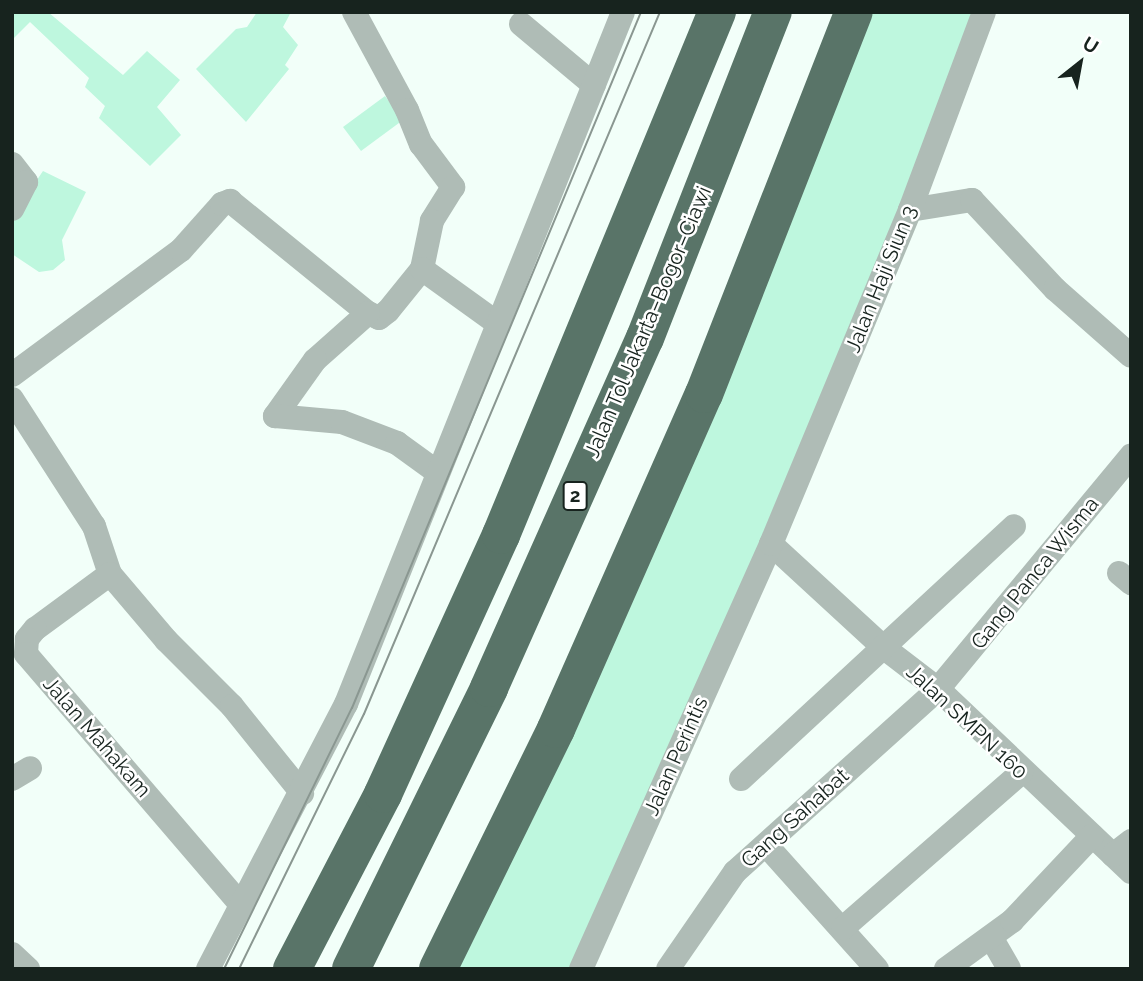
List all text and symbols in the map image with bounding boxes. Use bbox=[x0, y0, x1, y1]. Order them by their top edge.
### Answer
north arrow bbox=[1045, 28, 1115, 98]
text: U bbox=[1079, 32, 1103, 58]
street label: Jalan Tol Jakarta–Bogor–Ciawi bbox=[579, 182, 717, 462]
street label: Jalan Haji Siun 3 bbox=[840, 202, 922, 356]
road number: 2 bbox=[561, 481, 589, 512]
street label: Gang Panca Wisma bbox=[966, 491, 1104, 655]
street label: Jalan SMPN 160 bbox=[901, 659, 1033, 785]
street label: Jalan Mahakam bbox=[38, 672, 156, 802]
street label: Jalan Perintis bbox=[639, 693, 713, 819]
street label: Gang Sahabat bbox=[736, 763, 854, 873]

